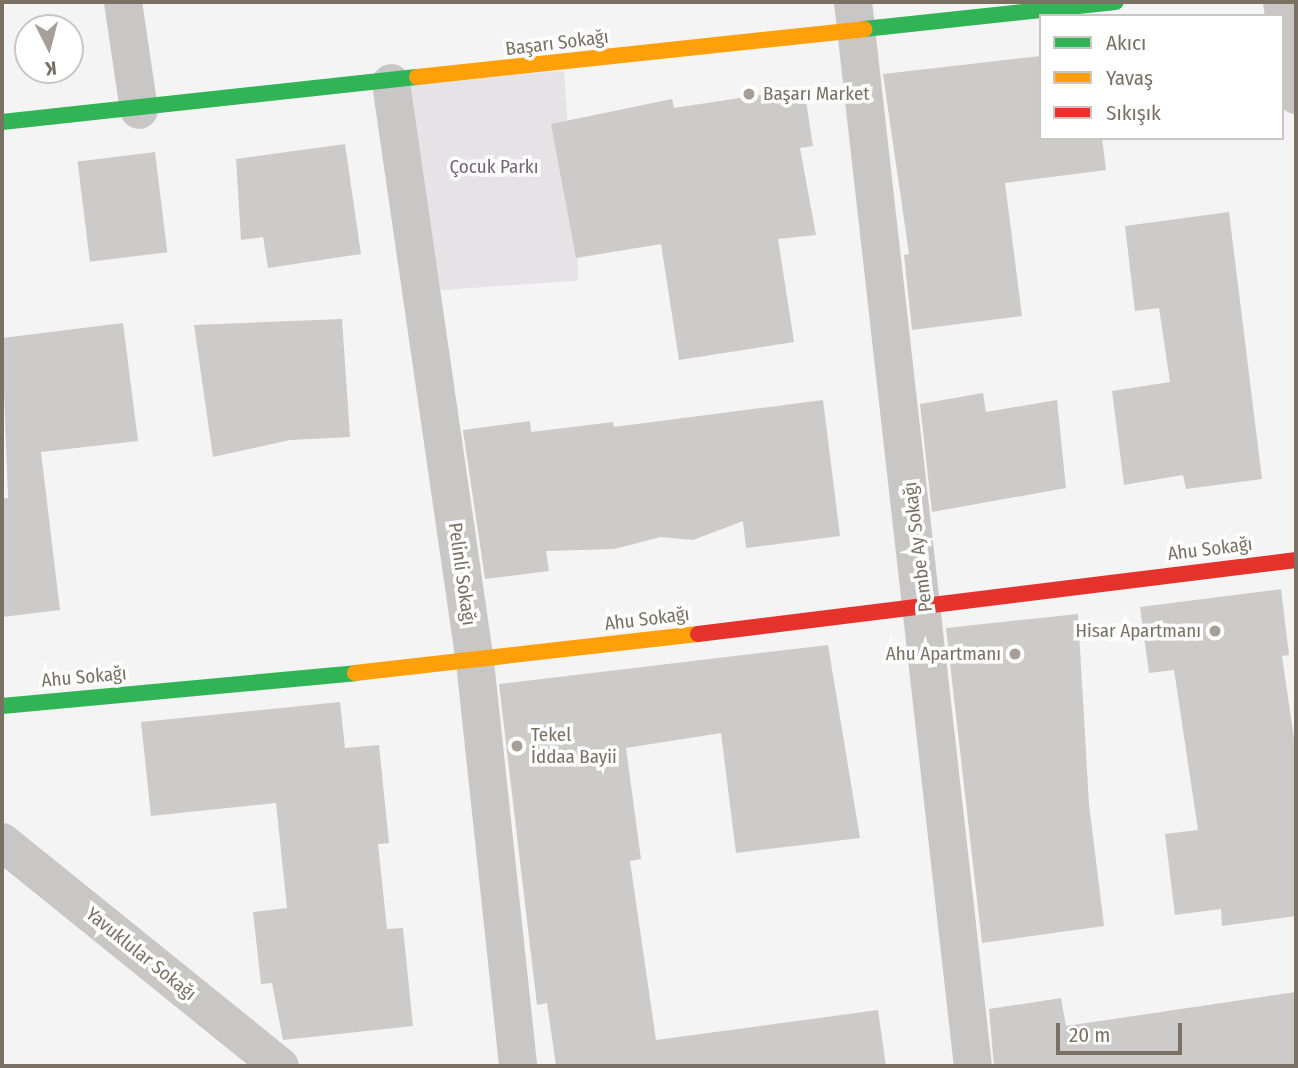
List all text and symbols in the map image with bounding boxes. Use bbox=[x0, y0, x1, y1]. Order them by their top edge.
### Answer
north arrow bbox=[14, 14, 84, 84]
legend bbox=[1039, 14, 1284, 140]
street label: Başarı Sokağı bbox=[504, 25, 610, 61]
text: Akıcı bbox=[1106, 30, 1146, 56]
text: K bbox=[44, 56, 58, 80]
text: Yavaş bbox=[1106, 65, 1153, 91]
place label: Başarı Market bbox=[763, 83, 869, 105]
marker: Başarı Market bbox=[741, 86, 757, 102]
text: Sıkışık bbox=[1106, 100, 1161, 126]
park label: Çocuk Parkı bbox=[449, 156, 539, 178]
street label: Pembe Ay Sokağı bbox=[899, 481, 937, 613]
street label: Pelinli Sokağı bbox=[443, 521, 481, 627]
street label: Ahu Sokağı bbox=[1166, 532, 1254, 566]
street label: Ahu Sokağı bbox=[603, 602, 691, 636]
place label: Hisar Apartmanı bbox=[1076, 620, 1201, 642]
marker: Hisar Apartmanı bbox=[1207, 623, 1223, 639]
place label: Ahu Apartmanı bbox=[886, 643, 1001, 665]
marker: Ahu Apartmanı bbox=[1007, 646, 1023, 662]
street label: Ahu Sokağı bbox=[41, 662, 127, 692]
place label: Tekel İddaa Bayii bbox=[531, 724, 617, 768]
marker: Tekel İddaa Bayii bbox=[509, 738, 525, 754]
street label: Yavuklular Sokağı bbox=[81, 903, 201, 1005]
scale bar bbox=[1060, 1009, 1186, 1052]
text: 20 m bbox=[1069, 1022, 1110, 1048]

